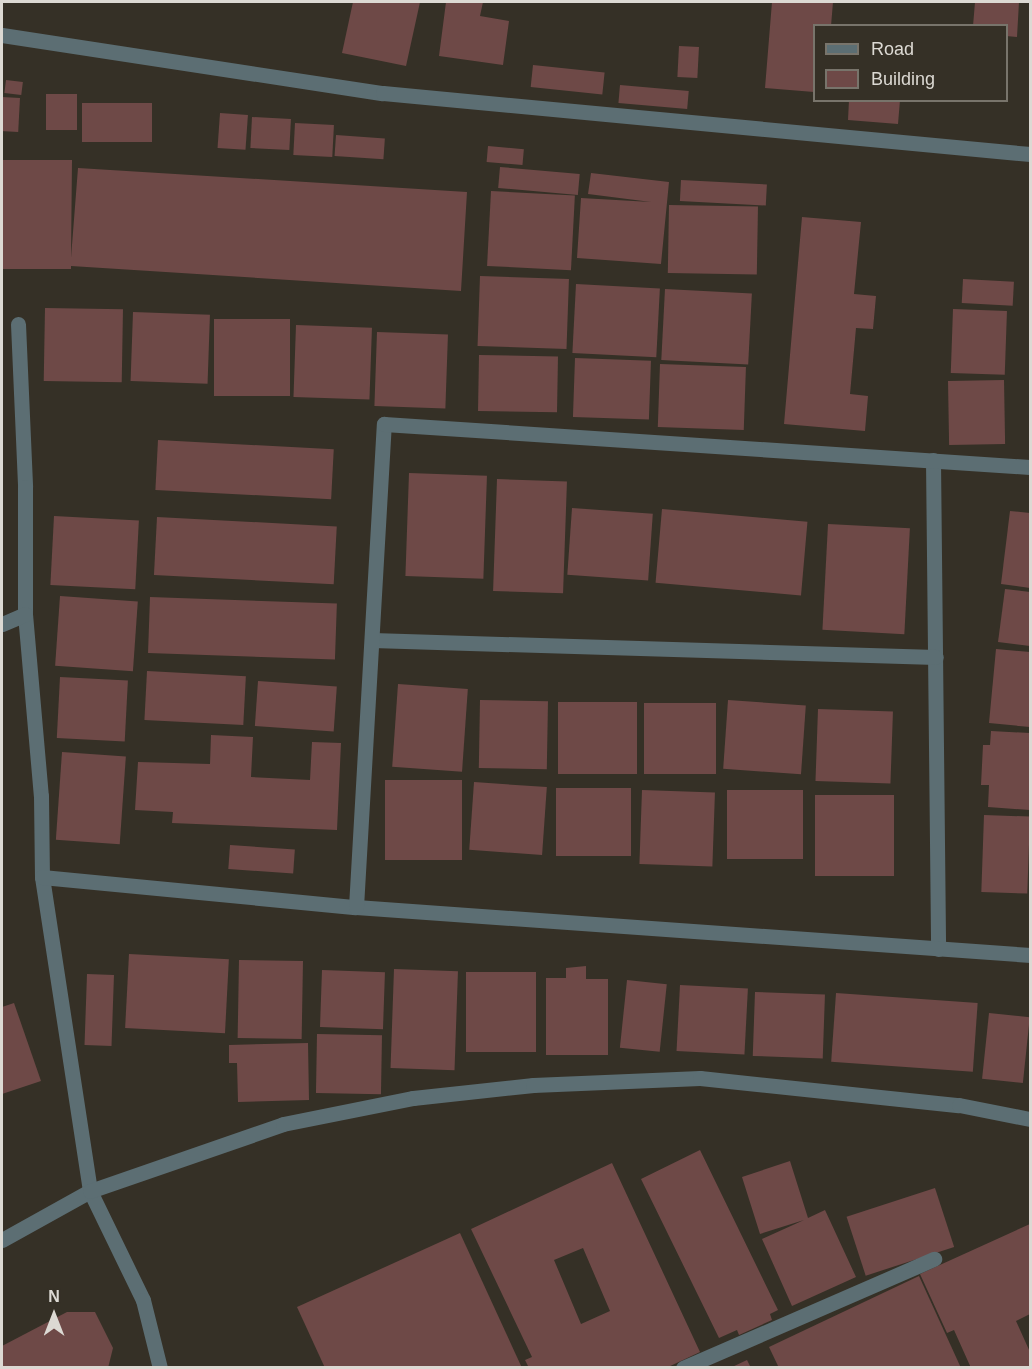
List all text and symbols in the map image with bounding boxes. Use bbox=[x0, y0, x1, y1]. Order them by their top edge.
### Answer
legend bbox=[813, 24, 1008, 102]
text: Road bbox=[871, 39, 914, 59]
text: Building bbox=[871, 69, 935, 89]
north arrow bbox=[24, 1285, 84, 1345]
text: N bbox=[48, 1288, 60, 1305]

